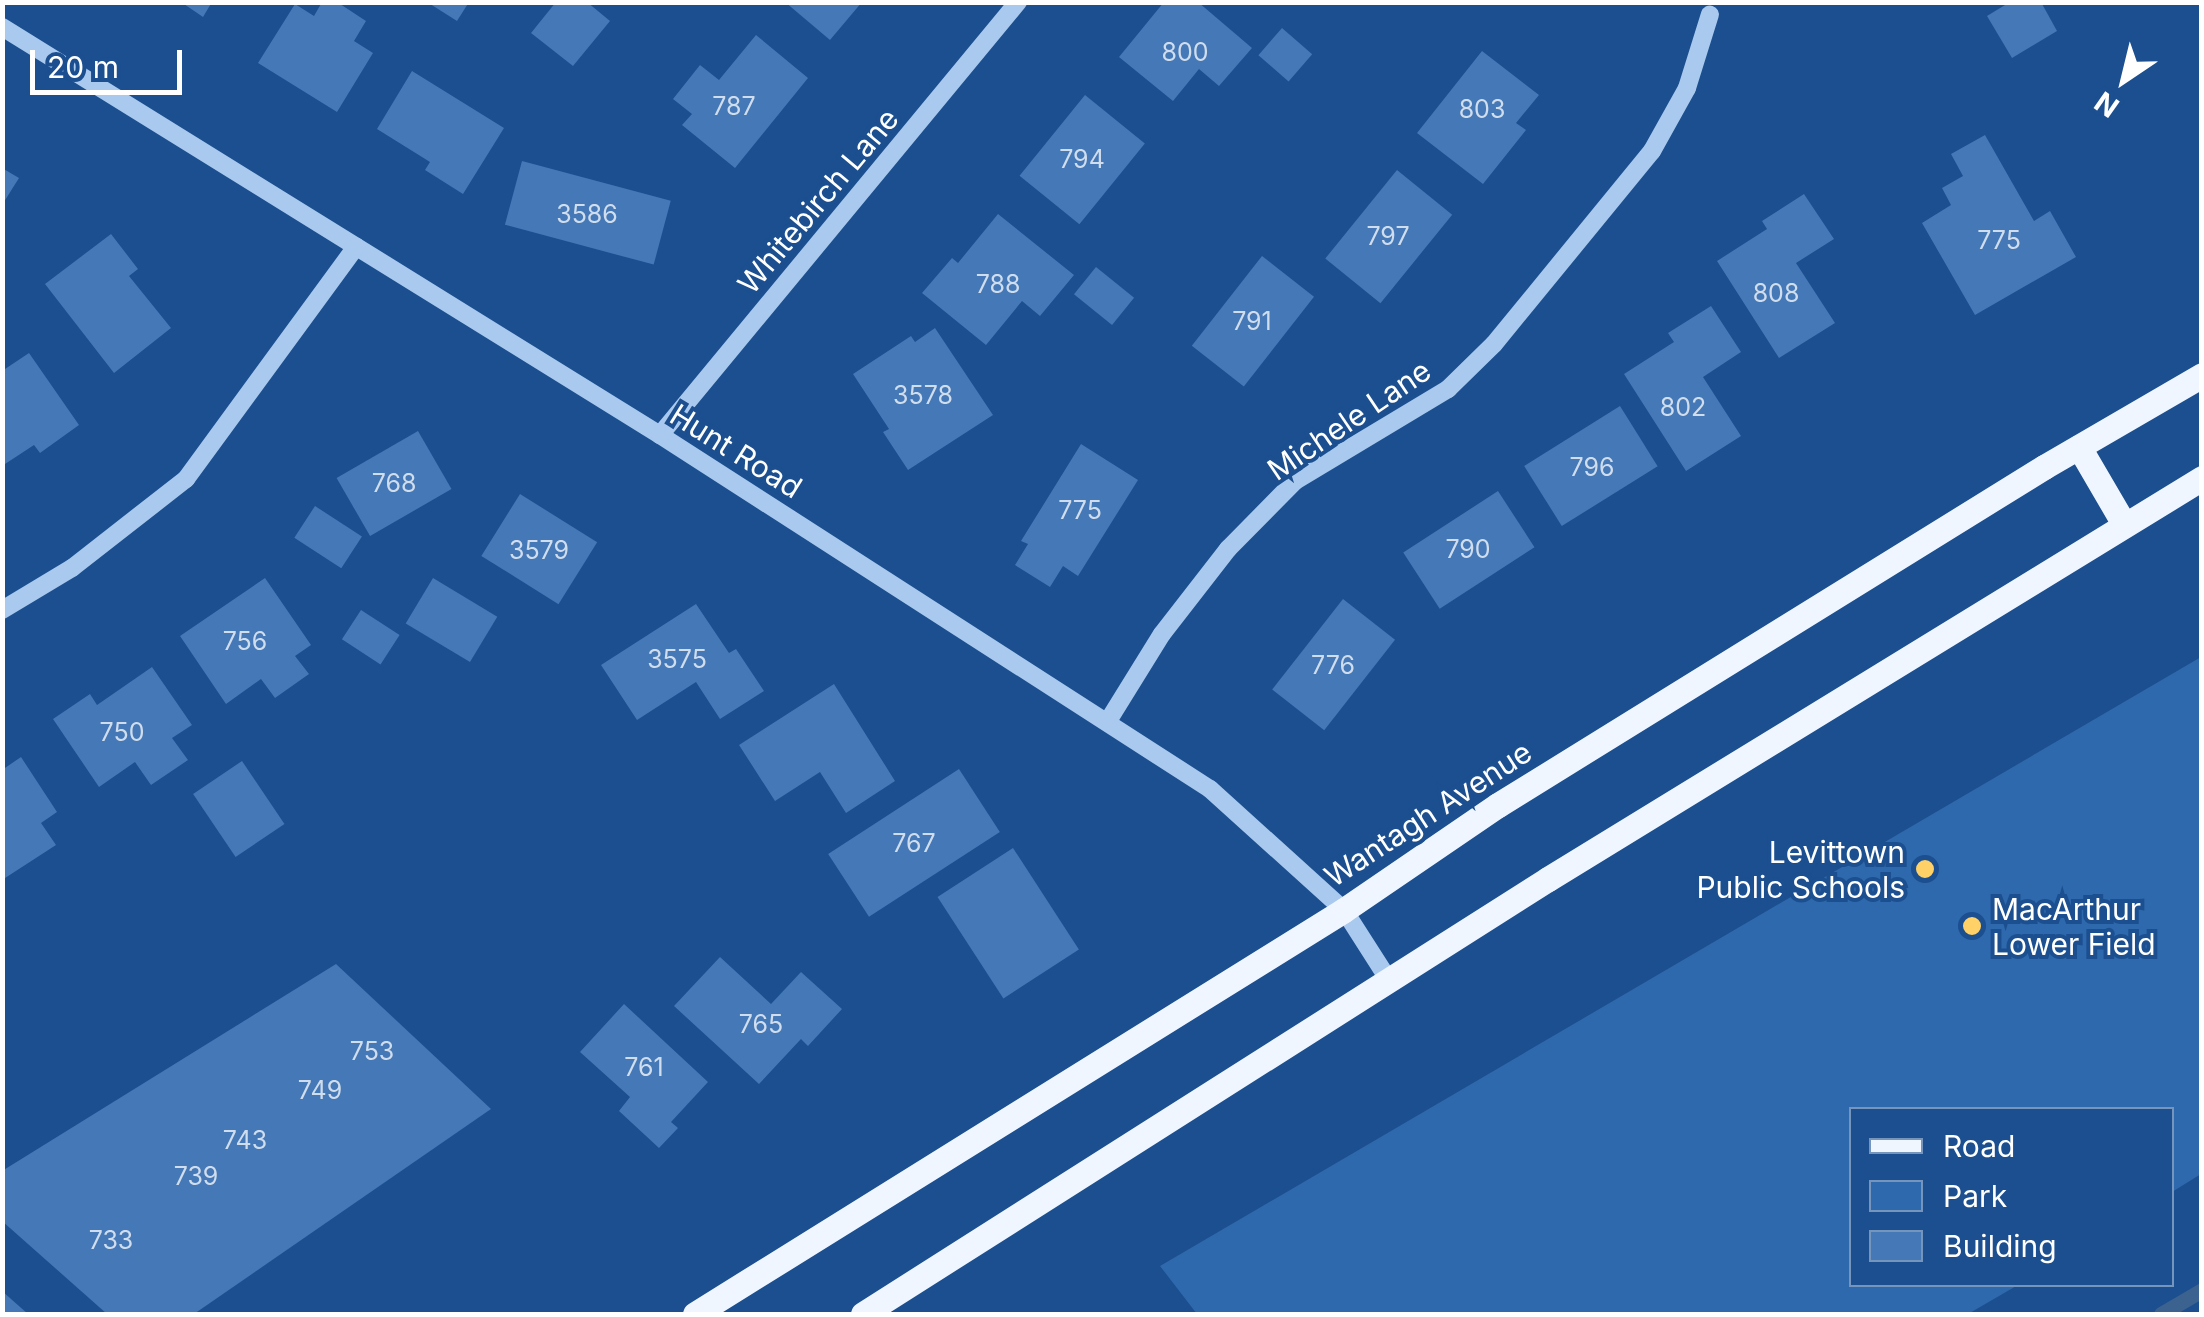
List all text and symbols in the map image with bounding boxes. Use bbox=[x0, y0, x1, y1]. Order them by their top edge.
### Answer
scale bar bbox=[35, 30, 188, 92]
north arrow bbox=[2074, 30, 2174, 130]
house number: 800 bbox=[1161, 37, 1209, 67]
text: 20 m bbox=[47, 49, 119, 85]
text: N bbox=[2088, 85, 2125, 125]
house number: 787 bbox=[712, 91, 756, 121]
house number: 803 bbox=[1459, 94, 1505, 124]
street label: Whitebirch Lane bbox=[730, 101, 906, 301]
house number: 794 bbox=[1059, 144, 1105, 174]
house number: 3586 bbox=[556, 199, 618, 229]
house number: 797 bbox=[1366, 221, 1410, 251]
house number: 775 bbox=[1977, 225, 2021, 255]
house number: 788 bbox=[976, 269, 1020, 299]
house number: 808 bbox=[1753, 278, 1799, 308]
house number: 791 bbox=[1232, 306, 1272, 336]
street label: Michele Lane bbox=[1261, 352, 1437, 488]
house number: 3578 bbox=[893, 380, 953, 410]
house number: 802 bbox=[1660, 392, 1706, 422]
street label: Hunt Road bbox=[664, 396, 808, 506]
house number: 796 bbox=[1570, 452, 1614, 482]
house number: 768 bbox=[372, 468, 416, 498]
house number: 775 bbox=[1058, 495, 1102, 525]
house number: 790 bbox=[1445, 534, 1491, 564]
house number: 3579 bbox=[509, 535, 569, 565]
house number: 756 bbox=[223, 626, 267, 656]
house number: 3575 bbox=[647, 644, 707, 674]
house number: 776 bbox=[1311, 650, 1355, 680]
house number: 750 bbox=[100, 717, 144, 747]
street label: Wantagh Avenue bbox=[1318, 734, 1538, 894]
house number: 767 bbox=[892, 828, 936, 858]
place label: Levittown Public Schools bbox=[1696, 834, 1905, 904]
marker: Levittown Public Schools bbox=[1914, 858, 1936, 880]
place label: MacArthur Lower Field bbox=[1992, 891, 2156, 962]
marker: MacArthur Lower Field bbox=[1961, 915, 1983, 937]
house number: 765 bbox=[739, 1009, 783, 1039]
house number: 753 bbox=[350, 1036, 394, 1066]
house number: 761 bbox=[624, 1052, 664, 1082]
house number: 749 bbox=[298, 1075, 342, 1105]
legend bbox=[1849, 1107, 2174, 1287]
house number: 743 bbox=[223, 1125, 267, 1155]
text: Road bbox=[1943, 1128, 2015, 1164]
house number: 739 bbox=[174, 1161, 218, 1191]
text: Park bbox=[1943, 1178, 2007, 1214]
house number: 733 bbox=[89, 1225, 133, 1255]
text: Building bbox=[1943, 1228, 2057, 1264]

